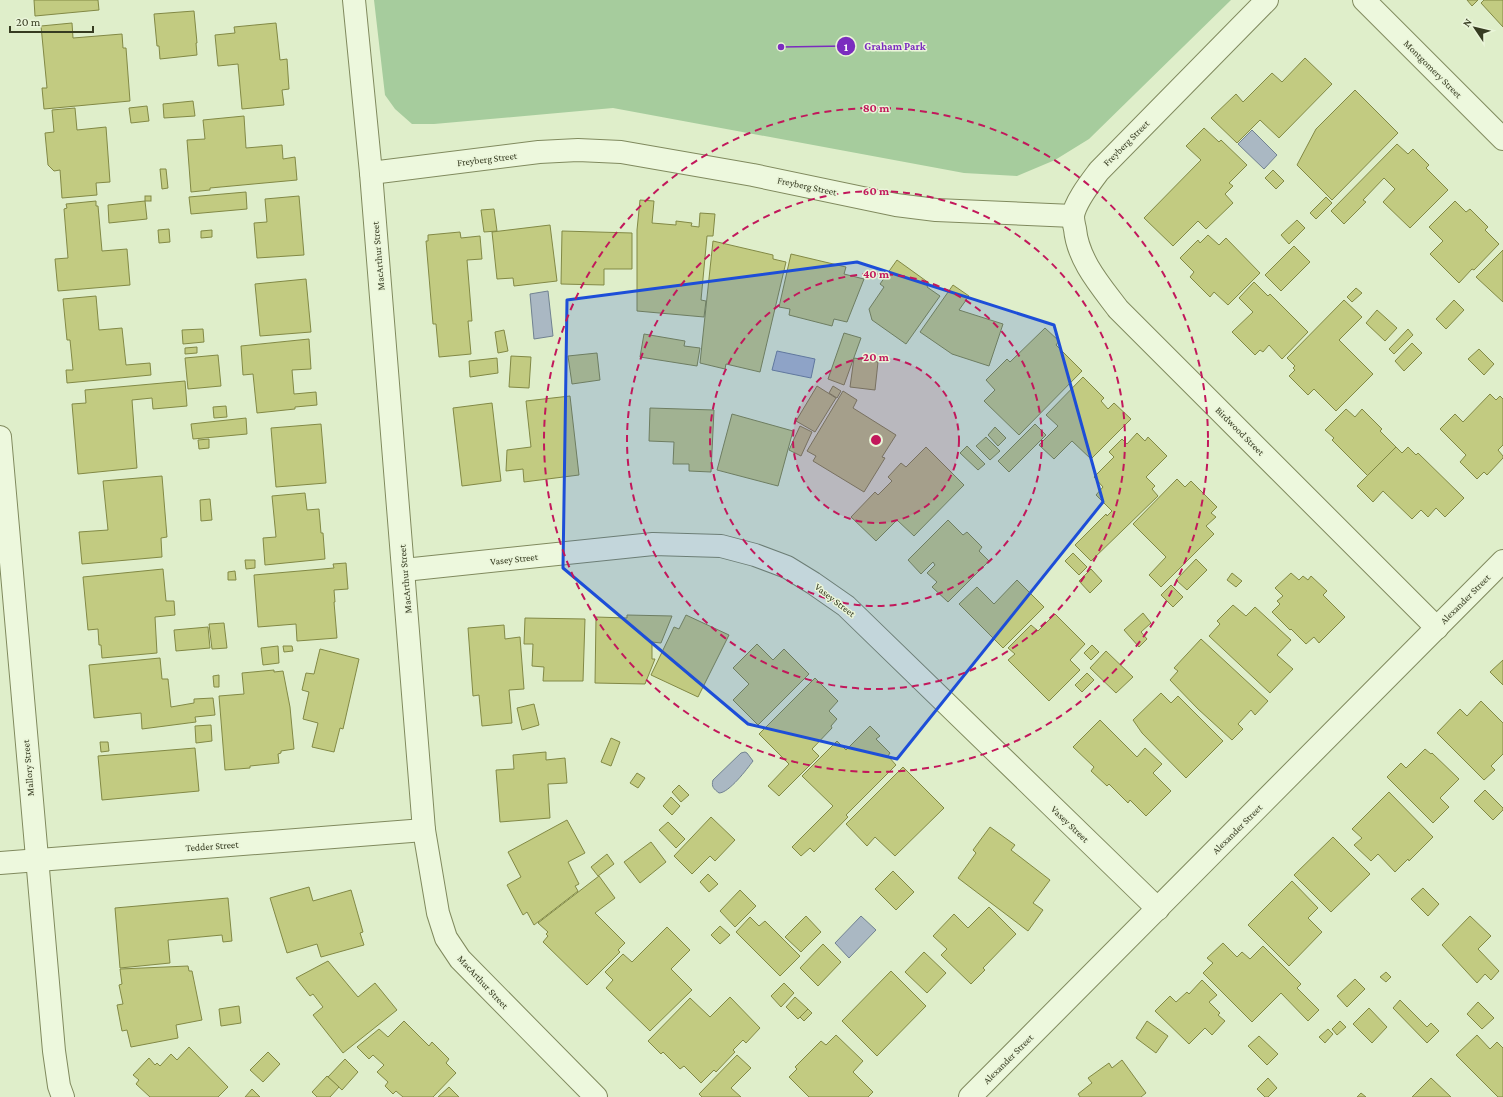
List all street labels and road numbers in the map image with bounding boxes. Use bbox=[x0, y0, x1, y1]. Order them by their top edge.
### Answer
street label: Montgomery Street bbox=[1402, 38, 1465, 101]
street label: Freyberg Street bbox=[1101, 117, 1152, 168]
street label: Freyberg Street bbox=[456, 150, 518, 168]
street label: Freyberg Street bbox=[776, 174, 838, 198]
street label: MacArthur Street bbox=[369, 220, 386, 291]
street label: Birdwood Street bbox=[1213, 404, 1267, 458]
street label: MacArthur Street bbox=[396, 543, 413, 614]
street label: Vasey Street bbox=[490, 551, 539, 567]
street label: Alexander Street bbox=[1438, 571, 1493, 626]
street label: Vasey Street bbox=[813, 581, 858, 620]
street label: Mallory Street bbox=[20, 739, 36, 797]
street label: Alexander Street bbox=[1210, 801, 1265, 856]
street label: Vasey Street bbox=[1049, 803, 1092, 845]
street label: Tedder Street bbox=[185, 839, 240, 853]
street label: MacArthur Street bbox=[455, 953, 511, 1012]
street label: Alexander Street bbox=[981, 1031, 1036, 1086]

